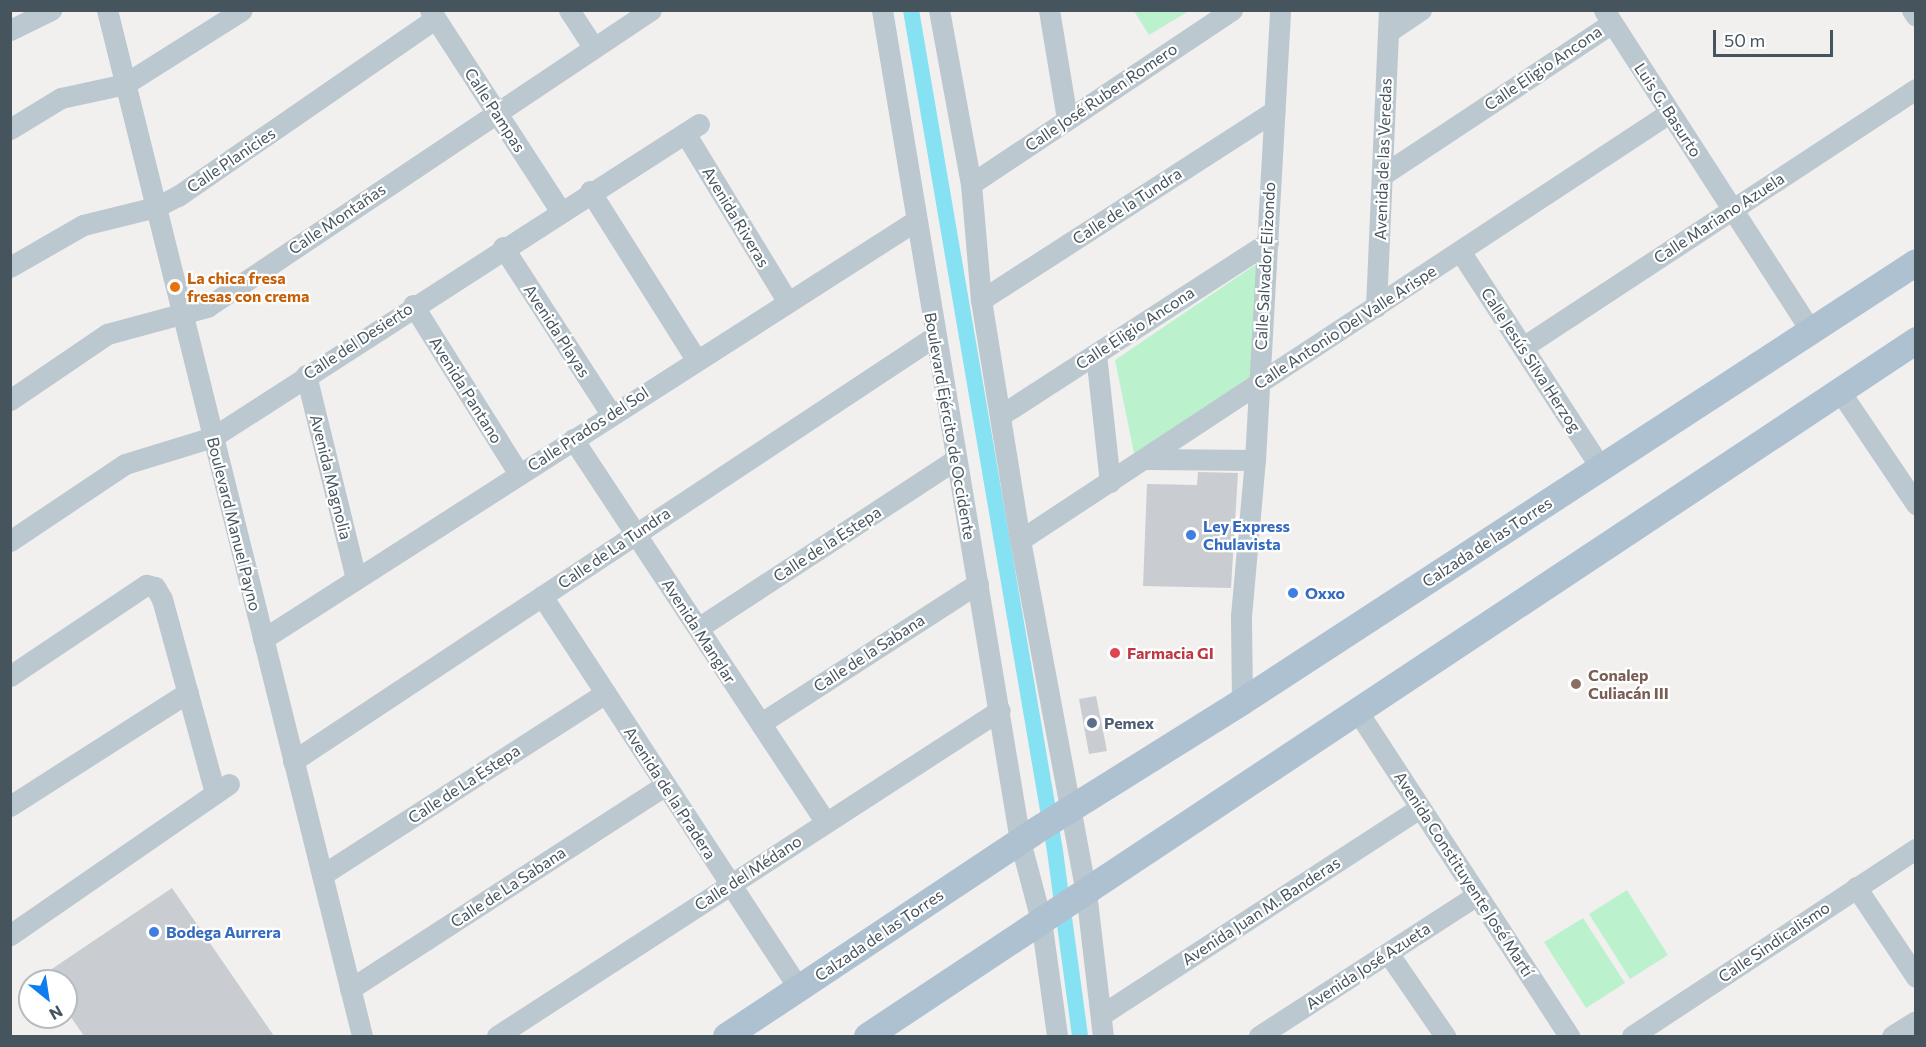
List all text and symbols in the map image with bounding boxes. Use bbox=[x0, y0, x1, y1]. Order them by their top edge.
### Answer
scale bar bbox=[1716, 18, 1836, 56]
street label: Calle Eligio Ancona bbox=[1481, 22, 1605, 114]
text: 50 m bbox=[1724, 29, 1765, 51]
street label: Calle José Ruben Romero bbox=[1021, 39, 1181, 155]
street label: Luis G. Basurto bbox=[1630, 59, 1706, 161]
street label: Calle Pampas bbox=[461, 64, 529, 156]
street label: Avenida de las Veredas bbox=[1371, 78, 1395, 240]
street label: Calle Planicies bbox=[183, 123, 279, 197]
street label: Avenida Riveras bbox=[698, 163, 774, 271]
street label: Calle de la Tundra bbox=[1069, 164, 1185, 248]
street label: Calle Mariano Azuela bbox=[1650, 169, 1788, 267]
street label: Calle Montañas bbox=[285, 180, 389, 258]
street label: Calle Salvador Elizondo bbox=[1251, 181, 1279, 351]
street label: Calle Antonio Del Valle Arispe bbox=[1250, 261, 1440, 393]
place label: La chica fresa fresas con crema bbox=[187, 268, 309, 306]
marker: La chica fresa fresas con crema bbox=[168, 280, 182, 294]
street label: Avenida Playas bbox=[520, 281, 594, 381]
street label: Calle Eligio Ancona bbox=[1072, 283, 1198, 373]
street label: Calle Jesús Silva Herzog bbox=[1477, 284, 1585, 436]
street label: Calle del Desierto bbox=[300, 299, 416, 383]
street label: Boulevard Ejército de Occidente bbox=[921, 311, 979, 541]
street label: Avenida Pantano bbox=[426, 333, 506, 447]
street label: Calle Prados del Sol bbox=[524, 383, 652, 475]
street label: Avenida Magnolia bbox=[306, 412, 356, 542]
street label: Boulevard Manuel Payno bbox=[203, 435, 265, 613]
street label: Calzada de las Torres bbox=[1419, 493, 1555, 591]
street label: Calle de la Estepa bbox=[770, 502, 884, 586]
street label: Calle de La Tundra bbox=[554, 503, 674, 593]
place label: Ley Express Chulavista bbox=[1203, 516, 1290, 554]
marker: Ley Express Chulavista bbox=[1184, 528, 1198, 542]
street label: Avenida Manglar bbox=[658, 575, 740, 687]
place label: Oxxo bbox=[1305, 583, 1345, 603]
marker: Oxxo bbox=[1286, 586, 1300, 600]
street label: Calle de la Sabana bbox=[810, 610, 928, 696]
place label: Farmacia GI bbox=[1127, 643, 1214, 663]
marker: Farmacia GI bbox=[1108, 646, 1122, 660]
place label: Conalep Culiacán III bbox=[1588, 665, 1669, 703]
marker: Conalep Culiacán III bbox=[1569, 677, 1583, 691]
place label: Pemex bbox=[1104, 713, 1154, 733]
marker: Pemex bbox=[1085, 716, 1099, 730]
street label: Avenida de la Pradera bbox=[620, 723, 720, 863]
street label: Calle de La Estepa bbox=[404, 741, 524, 827]
street label: Avenida Constituyente José Martí bbox=[1390, 768, 1538, 980]
street label: Calle del Médano bbox=[691, 831, 805, 915]
street label: Calle de La Sabana bbox=[447, 843, 569, 931]
street label: Avenida Juan M. Banderas bbox=[1178, 853, 1344, 969]
street label: Calzada de las Torres bbox=[811, 885, 947, 985]
street label: Calle Sindicalismo bbox=[1715, 898, 1833, 986]
street label: Avenida José Azueta bbox=[1302, 919, 1434, 1013]
place label: Bodega Aurrera bbox=[166, 922, 281, 942]
marker: Bodega Aurrera bbox=[147, 925, 161, 939]
north arrow bbox=[18, 969, 78, 1029]
text: N bbox=[46, 1002, 66, 1025]

